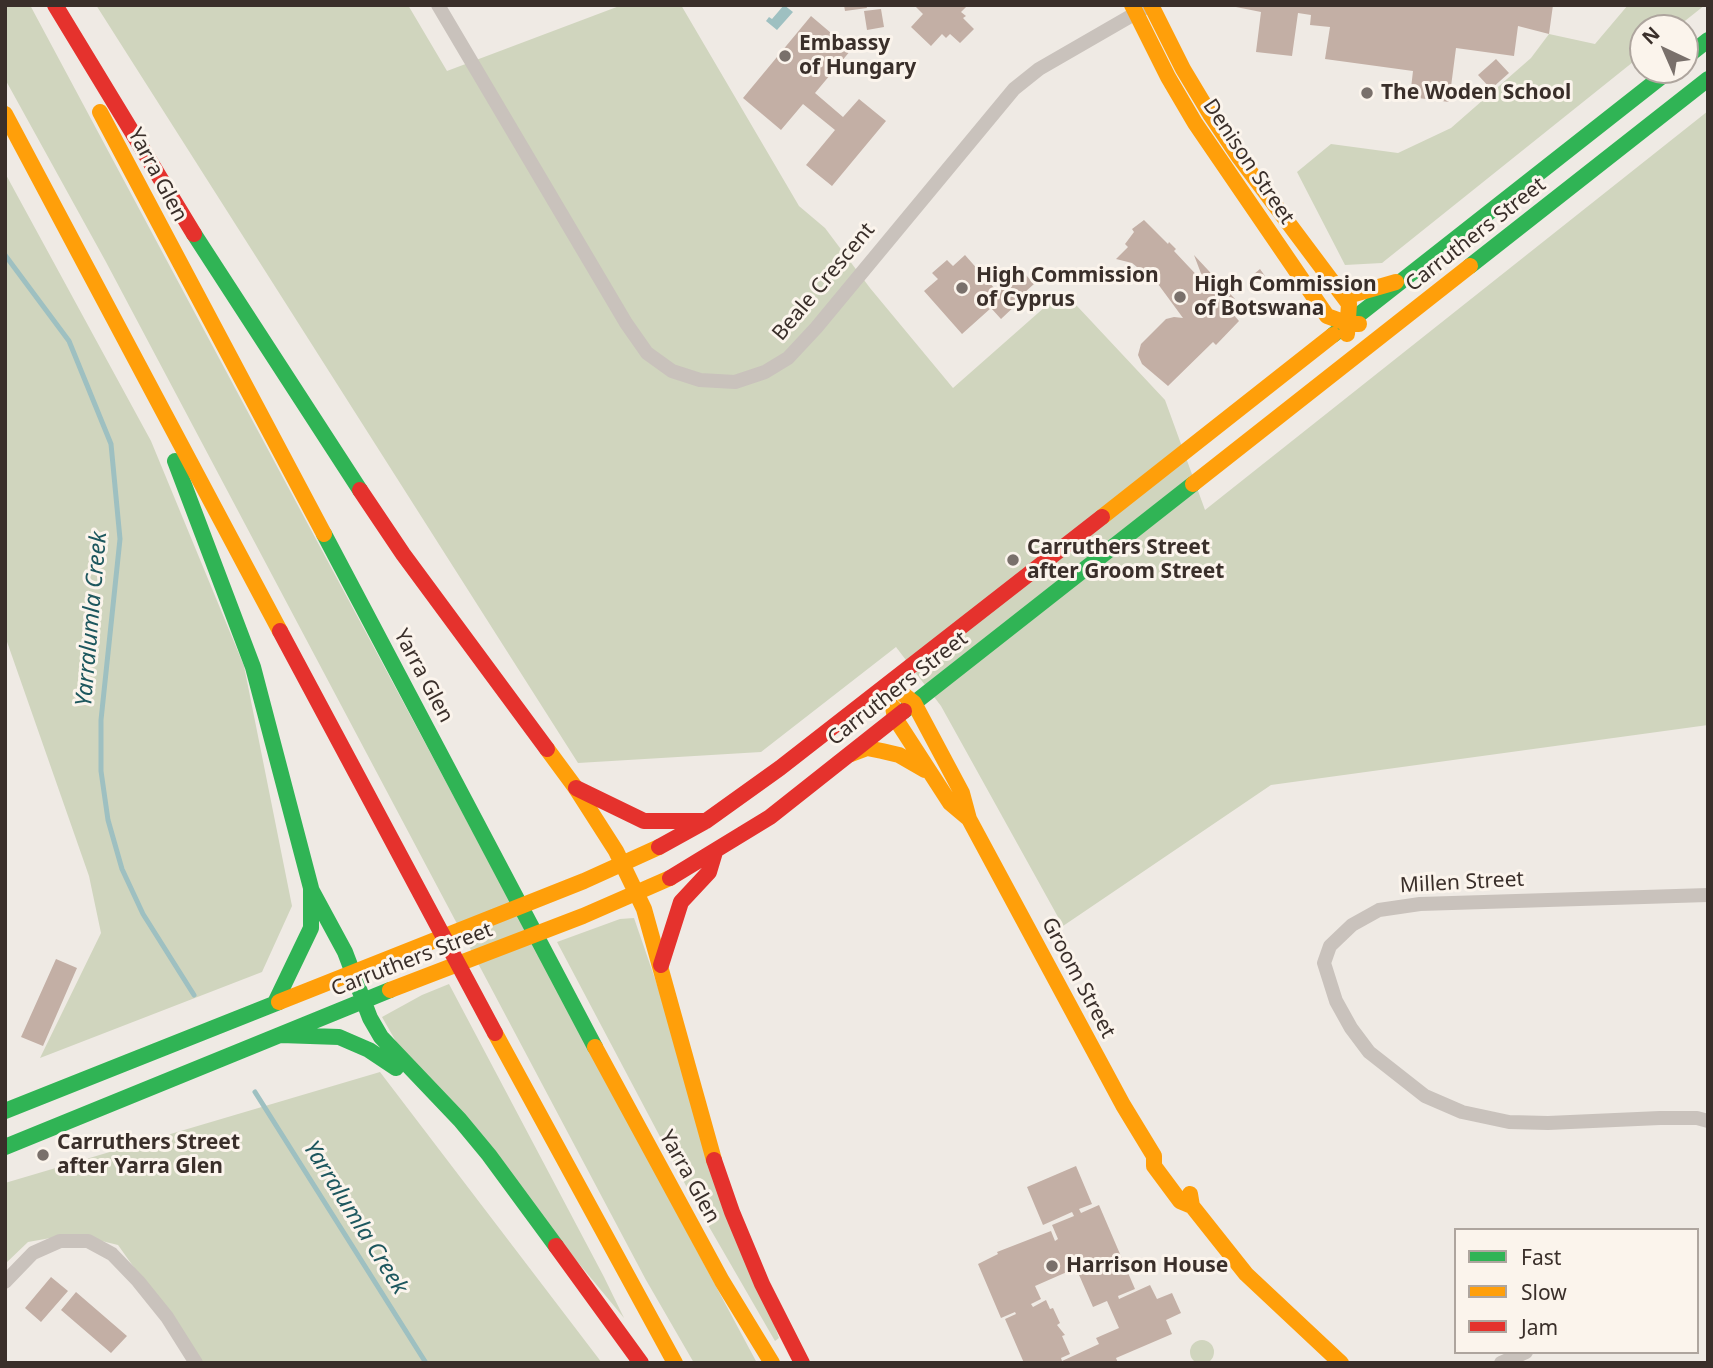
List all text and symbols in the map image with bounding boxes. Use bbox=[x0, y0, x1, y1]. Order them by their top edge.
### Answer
north arrow bbox=[1629, 14, 1699, 84]
text: N bbox=[1636, 21, 1665, 50]
place label: Embassy of Hungary bbox=[799, 31, 916, 81]
marker: Embassy of Hungary bbox=[777, 48, 793, 64]
place label: The Woden School bbox=[1381, 80, 1571, 106]
marker: The Woden School bbox=[1359, 85, 1375, 101]
street label: Denison Street bbox=[1197, 95, 1299, 229]
street label: Yarra Glen bbox=[122, 124, 192, 226]
street label: Carruthers Street bbox=[1401, 173, 1551, 297]
street label: Beale Crescent bbox=[767, 218, 881, 346]
place label: High Commission of Cyprus bbox=[976, 263, 1159, 313]
place label: High Commission of Botswana bbox=[1194, 272, 1377, 322]
marker: High Commission of Cyprus bbox=[954, 280, 970, 296]
marker: High Commission of Botswana bbox=[1172, 289, 1188, 305]
water label: Yarralumla Creek bbox=[71, 530, 113, 708]
place label: Carruthers Street after Groom Street bbox=[1027, 535, 1224, 585]
marker: Carruthers Street after Groom Street bbox=[1005, 552, 1021, 568]
street label: Yarra Glen bbox=[388, 625, 458, 727]
street label: Carruthers Street bbox=[823, 627, 973, 751]
street label: Millen Street bbox=[1399, 867, 1525, 899]
street label: Groom Street bbox=[1036, 914, 1120, 1042]
street label: Carruthers Street bbox=[328, 918, 496, 1002]
street label: Yarra Glen bbox=[653, 1126, 725, 1228]
place label: Carruthers Street after Yarra Glen bbox=[57, 1130, 240, 1180]
water label: Yarralumla Creek bbox=[297, 1136, 413, 1300]
marker: Carruthers Street after Yarra Glen bbox=[35, 1147, 51, 1163]
legend bbox=[1454, 1228, 1699, 1354]
text: Fast bbox=[1521, 1243, 1561, 1271]
place label: Harrison House bbox=[1066, 1253, 1228, 1279]
marker: Harrison House bbox=[1044, 1258, 1060, 1274]
text: Slow bbox=[1521, 1278, 1567, 1306]
text: Jam bbox=[1521, 1313, 1558, 1341]

